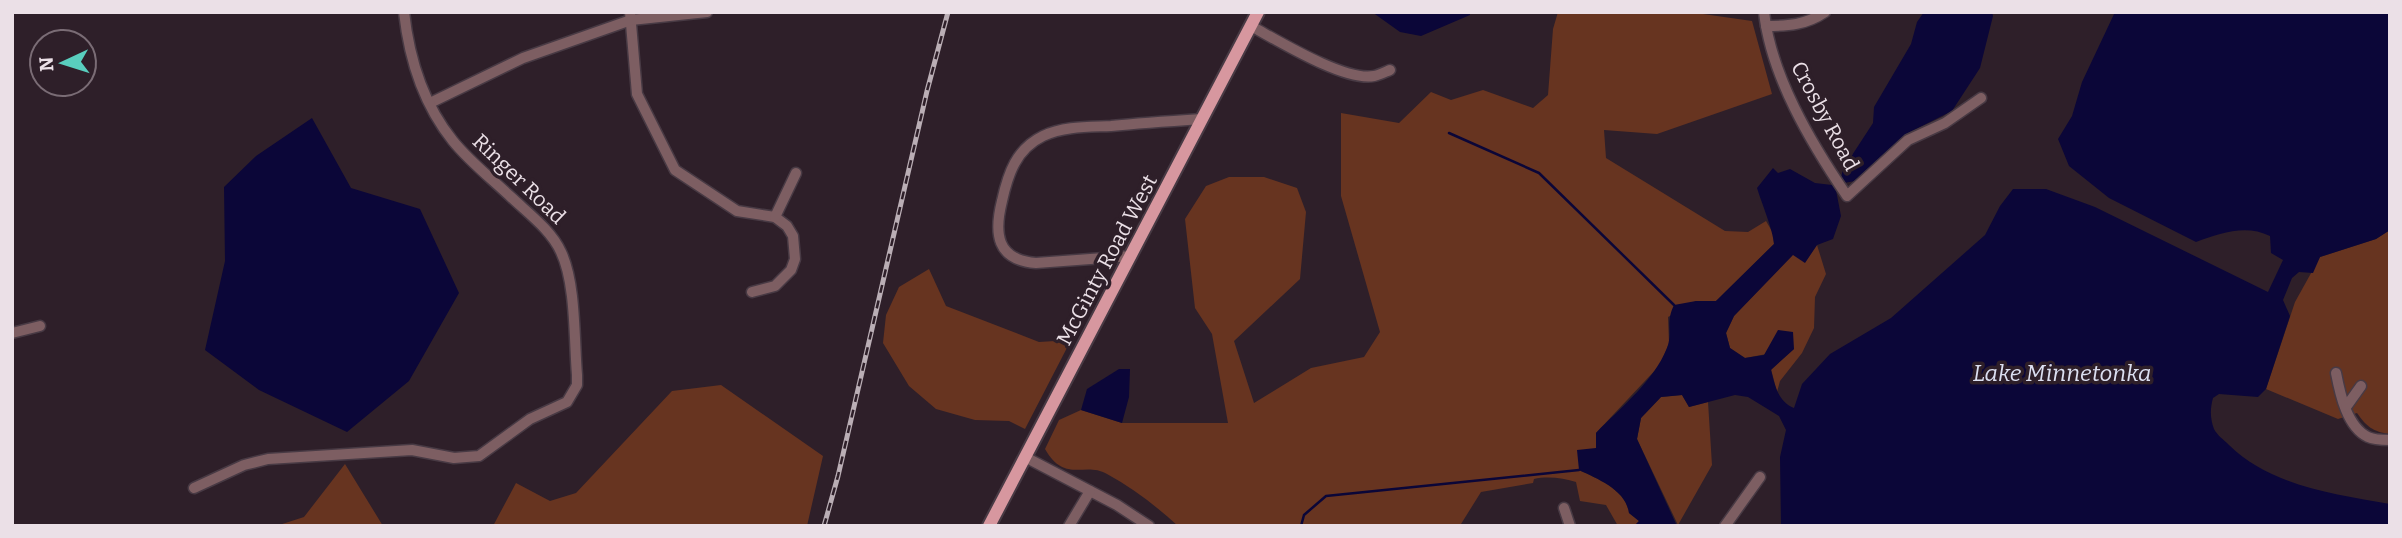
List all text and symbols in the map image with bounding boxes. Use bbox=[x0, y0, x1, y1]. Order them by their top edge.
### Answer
north arrow bbox=[28, 28, 98, 98]
text: N bbox=[35, 56, 59, 72]
street label: Crosby Road bbox=[1785, 57, 1865, 175]
street label: Ringer Road bbox=[467, 128, 571, 230]
street label: McGinty Road West bbox=[1051, 170, 1163, 350]
water label: Lake Minnetonka bbox=[1973, 359, 2151, 387]

